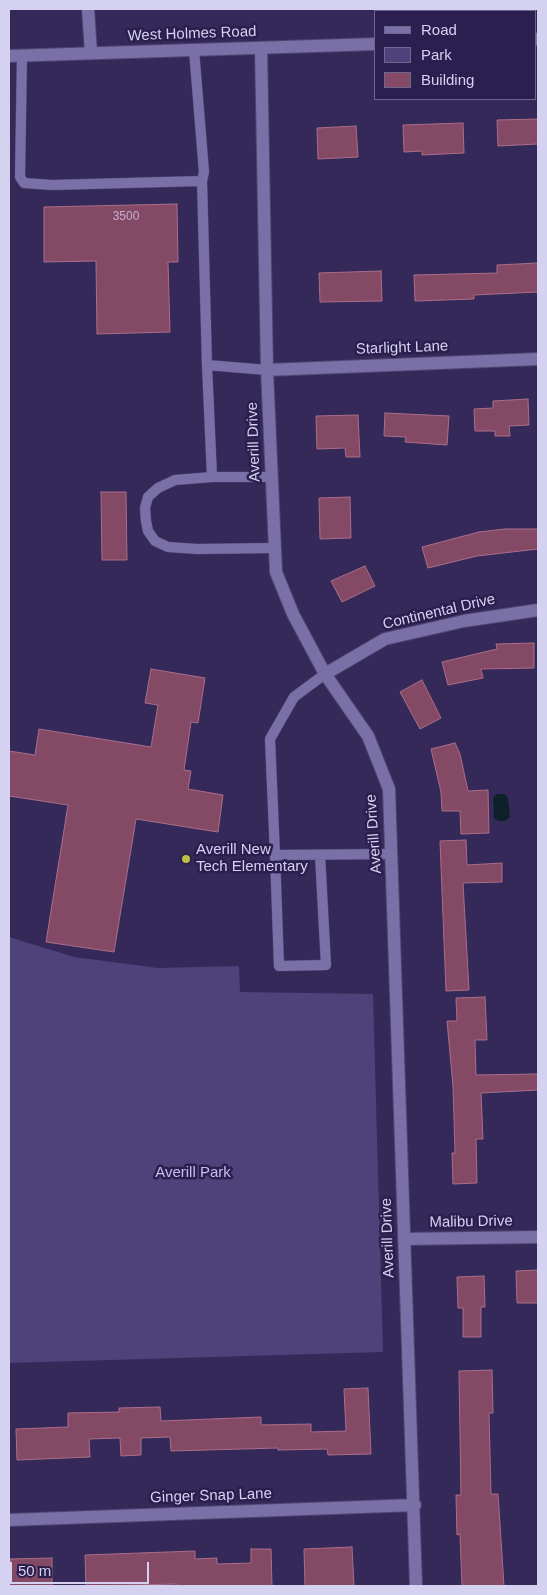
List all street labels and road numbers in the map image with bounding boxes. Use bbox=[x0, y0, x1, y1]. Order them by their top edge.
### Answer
street label: West Holmes Road bbox=[127, 23, 257, 45]
street label: Starlight Lane bbox=[355, 337, 449, 359]
street label: Averill Drive bbox=[244, 402, 264, 482]
street label: Continental Drive bbox=[381, 590, 497, 634]
street label: Averill Drive bbox=[362, 794, 386, 874]
street label: Averill Drive bbox=[378, 1198, 398, 1278]
street label: Malibu Drive bbox=[429, 1212, 513, 1232]
street label: Ginger Snap Lane bbox=[150, 1485, 272, 1507]

